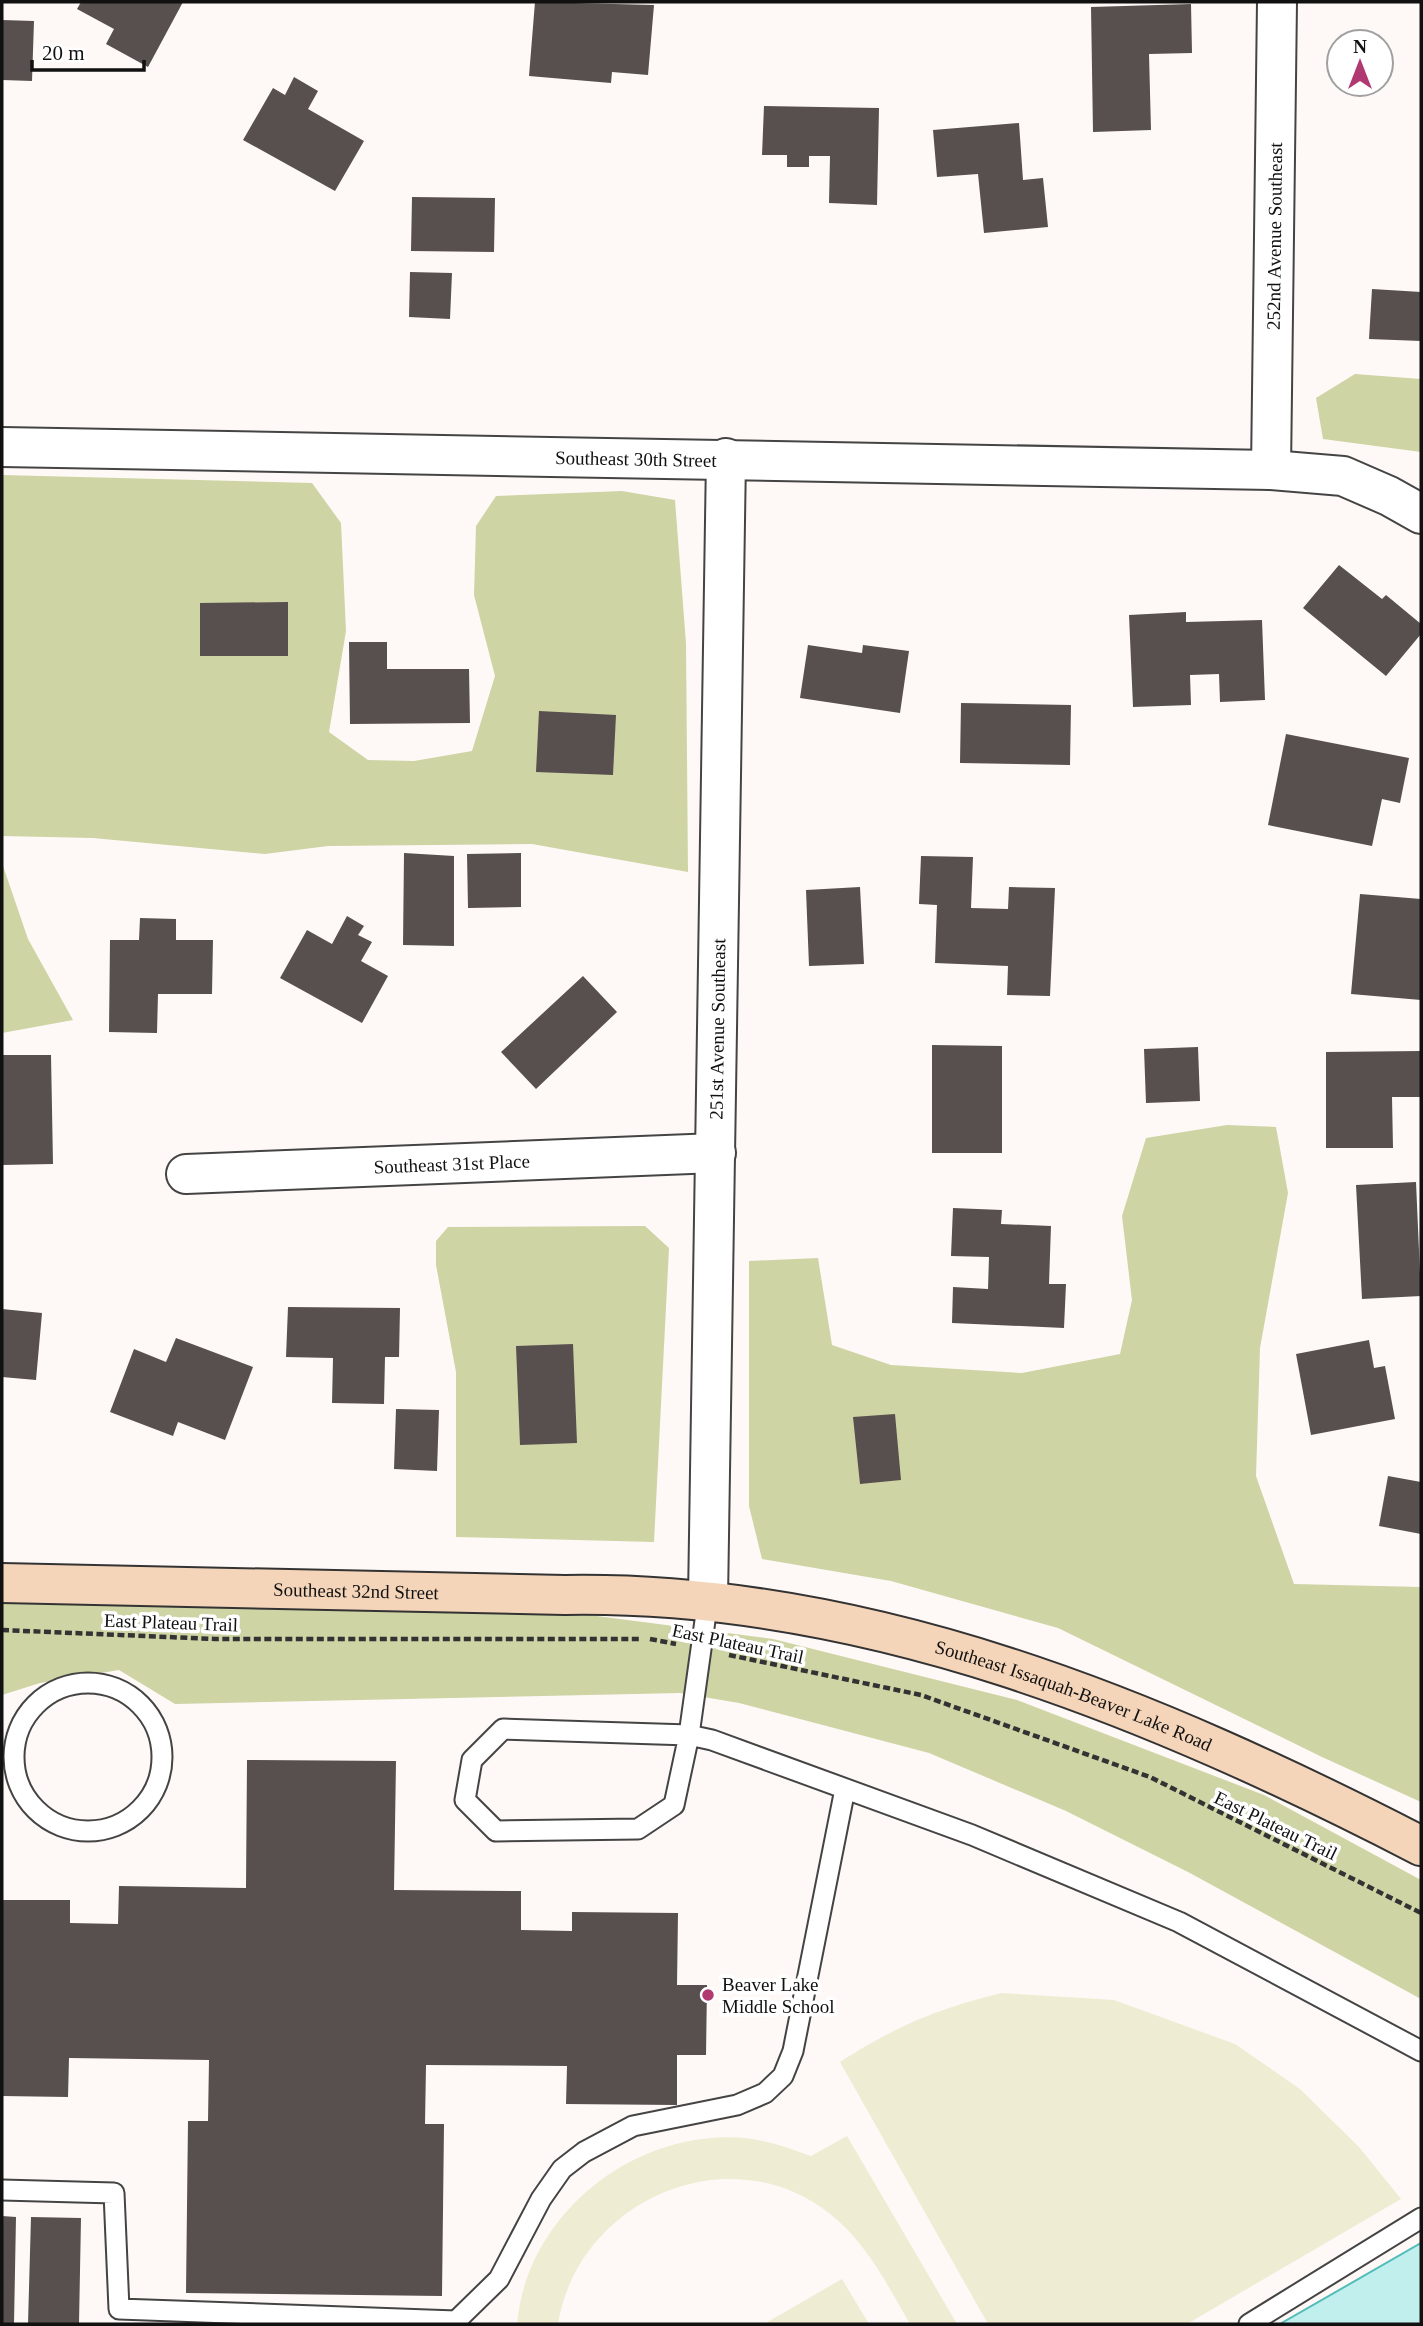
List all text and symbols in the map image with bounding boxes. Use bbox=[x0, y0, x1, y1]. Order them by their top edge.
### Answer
scale bar bbox=[32, 28, 144, 72]
north arrow bbox=[1325, 28, 1395, 98]
text: N bbox=[1353, 36, 1367, 57]
text: 20 m bbox=[42, 41, 85, 65]
street label: 252nd Avenue Southeast bbox=[1263, 141, 1286, 330]
street label: Southeast 30th Street bbox=[555, 447, 718, 471]
street label: 251st Avenue Southeast bbox=[706, 938, 729, 1120]
street label: Southeast 31st Place bbox=[373, 1150, 530, 1178]
street label: Southeast 32nd Street bbox=[273, 1579, 440, 1603]
street label: East Plateau Trail bbox=[104, 1610, 238, 1635]
street label: East Plateau Trail bbox=[670, 1619, 806, 1668]
street label: Southeast Issaquah-Beaver Lake Road bbox=[933, 1636, 1215, 1756]
street label: East Plateau Trail bbox=[1211, 1787, 1341, 1864]
place label: Beaver Lake Middle School bbox=[722, 1974, 834, 2017]
marker: Beaver Lake Middle School bbox=[700, 1987, 716, 2003]

